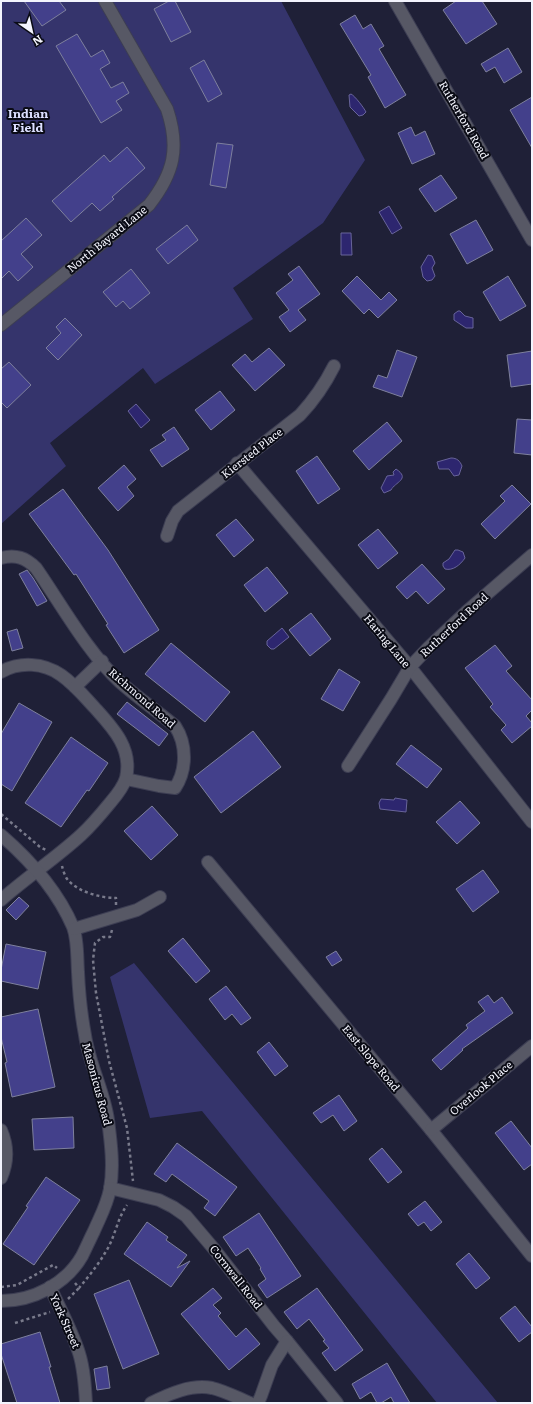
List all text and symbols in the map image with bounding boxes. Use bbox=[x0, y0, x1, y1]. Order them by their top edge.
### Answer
north arrow bbox=[12, 12, 52, 52]
text: N bbox=[30, 32, 46, 50]
street label: Rutherford Road bbox=[436, 77, 494, 162]
district label: Indian Field bbox=[8, 104, 49, 136]
street label: North Bayard Lane bbox=[63, 201, 150, 275]
street label: Kiersted Place bbox=[217, 423, 286, 481]
street label: Rutherford Road bbox=[416, 588, 491, 660]
street label: Haring Lane bbox=[361, 610, 415, 671]
street label: Richmond Road bbox=[106, 664, 180, 731]
street label: East Slope Road bbox=[339, 1021, 404, 1094]
street label: Masonicus Road bbox=[79, 1041, 117, 1127]
street label: Overlook Place bbox=[445, 1056, 515, 1118]
street label: Cornwall Road bbox=[207, 1241, 267, 1312]
street label: York Street bbox=[47, 1291, 85, 1351]

